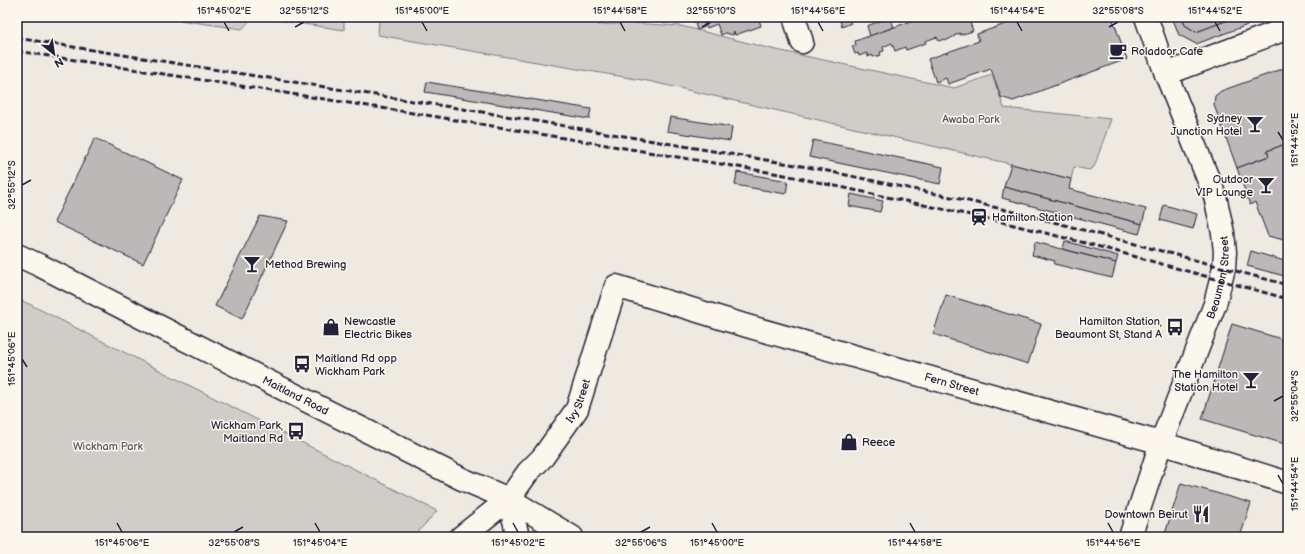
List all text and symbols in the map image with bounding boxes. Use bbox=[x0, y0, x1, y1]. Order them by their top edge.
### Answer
text: 151°45'02"E bbox=[197, 5, 252, 17]
text: 32°55'12"S bbox=[279, 5, 329, 17]
text: 151°45'00"E bbox=[395, 5, 450, 17]
text: 151°44'58"E bbox=[593, 5, 648, 17]
text: 32°55'10"S bbox=[686, 5, 736, 17]
text: 151°44'56"E bbox=[791, 5, 846, 17]
text: 151°44'54"E bbox=[990, 5, 1045, 17]
text: 32°55'08"S bbox=[1092, 5, 1144, 17]
text: 151°44'52"E bbox=[1188, 5, 1243, 17]
north arrow bbox=[34, 34, 74, 74]
cafe icon: Roladoor Cafe bbox=[1108, 41, 1128, 61]
place label: Roladoor Cafe bbox=[1131, 45, 1203, 58]
text: N bbox=[52, 55, 66, 70]
place label: Sydney Junction Hotel bbox=[1171, 112, 1242, 138]
text: 151°44'52"E bbox=[1289, 112, 1301, 167]
park label: Awaba Park bbox=[942, 113, 1000, 126]
bar icon: Sydney Junction Hotel bbox=[1245, 114, 1265, 134]
text: 32°55'12"S bbox=[6, 160, 18, 210]
place label: Outdoor VIP Lounge bbox=[1196, 173, 1254, 199]
bar icon: Outdoor VIP Lounge bbox=[1256, 175, 1276, 195]
station icon: Hamilton Station bbox=[969, 207, 989, 227]
place label: Hamilton Station bbox=[992, 211, 1073, 224]
street label: Beaumont Street bbox=[1203, 235, 1232, 321]
bar icon: Method Brewing bbox=[242, 254, 262, 274]
place label: Method Brewing bbox=[265, 258, 346, 271]
place label: Newcastle Electric Bikes bbox=[344, 315, 413, 341]
place label: Hamilton Station, Beaumont St, Stand A bbox=[1055, 315, 1162, 341]
shop icon: Newcastle Electric Bikes bbox=[321, 317, 341, 337]
bus stop icon: Hamilton Station, Beaumont St, Stand A bbox=[1165, 317, 1185, 337]
text: 151°45'06"E bbox=[6, 331, 18, 386]
place label: Maitland Rd opp Wickham Park bbox=[315, 352, 397, 378]
bus stop icon: Maitland Rd opp Wickham Park bbox=[292, 354, 312, 374]
place label: The Hamilton Station Hotel bbox=[1172, 368, 1238, 394]
street label: Fern Street bbox=[923, 370, 981, 398]
bar icon: The Hamilton Station Hotel bbox=[1241, 370, 1261, 390]
text: 32°55'04"S bbox=[1289, 370, 1301, 422]
street label: Maitland Road bbox=[260, 373, 331, 417]
street label: Ivy Street bbox=[563, 377, 593, 425]
place label: Wickham Park, Maitland Rd bbox=[211, 419, 283, 445]
bus stop icon: Wickham Park, Maitland Rd bbox=[286, 421, 306, 441]
shop icon: Reece bbox=[839, 432, 859, 452]
place label: Reece bbox=[862, 436, 896, 449]
park label: Wickham Park bbox=[73, 440, 143, 453]
text: 151°44'54"E bbox=[1289, 456, 1301, 511]
restaurant icon: Downtown Beirut bbox=[1191, 504, 1211, 524]
place label: Downtown Beirut bbox=[1104, 508, 1189, 521]
text: 151°45'06"E bbox=[95, 537, 150, 549]
text: 32°55'08"S bbox=[208, 537, 260, 549]
text: 151°45'04"E bbox=[293, 537, 348, 549]
text: 151°45'02"E bbox=[491, 537, 546, 549]
text: 32°55'06"S bbox=[615, 537, 667, 549]
text: 151°45'00"E bbox=[690, 537, 745, 549]
text: 151°44'58"E bbox=[888, 537, 943, 549]
text: 151°44'56"E bbox=[1086, 537, 1141, 549]

